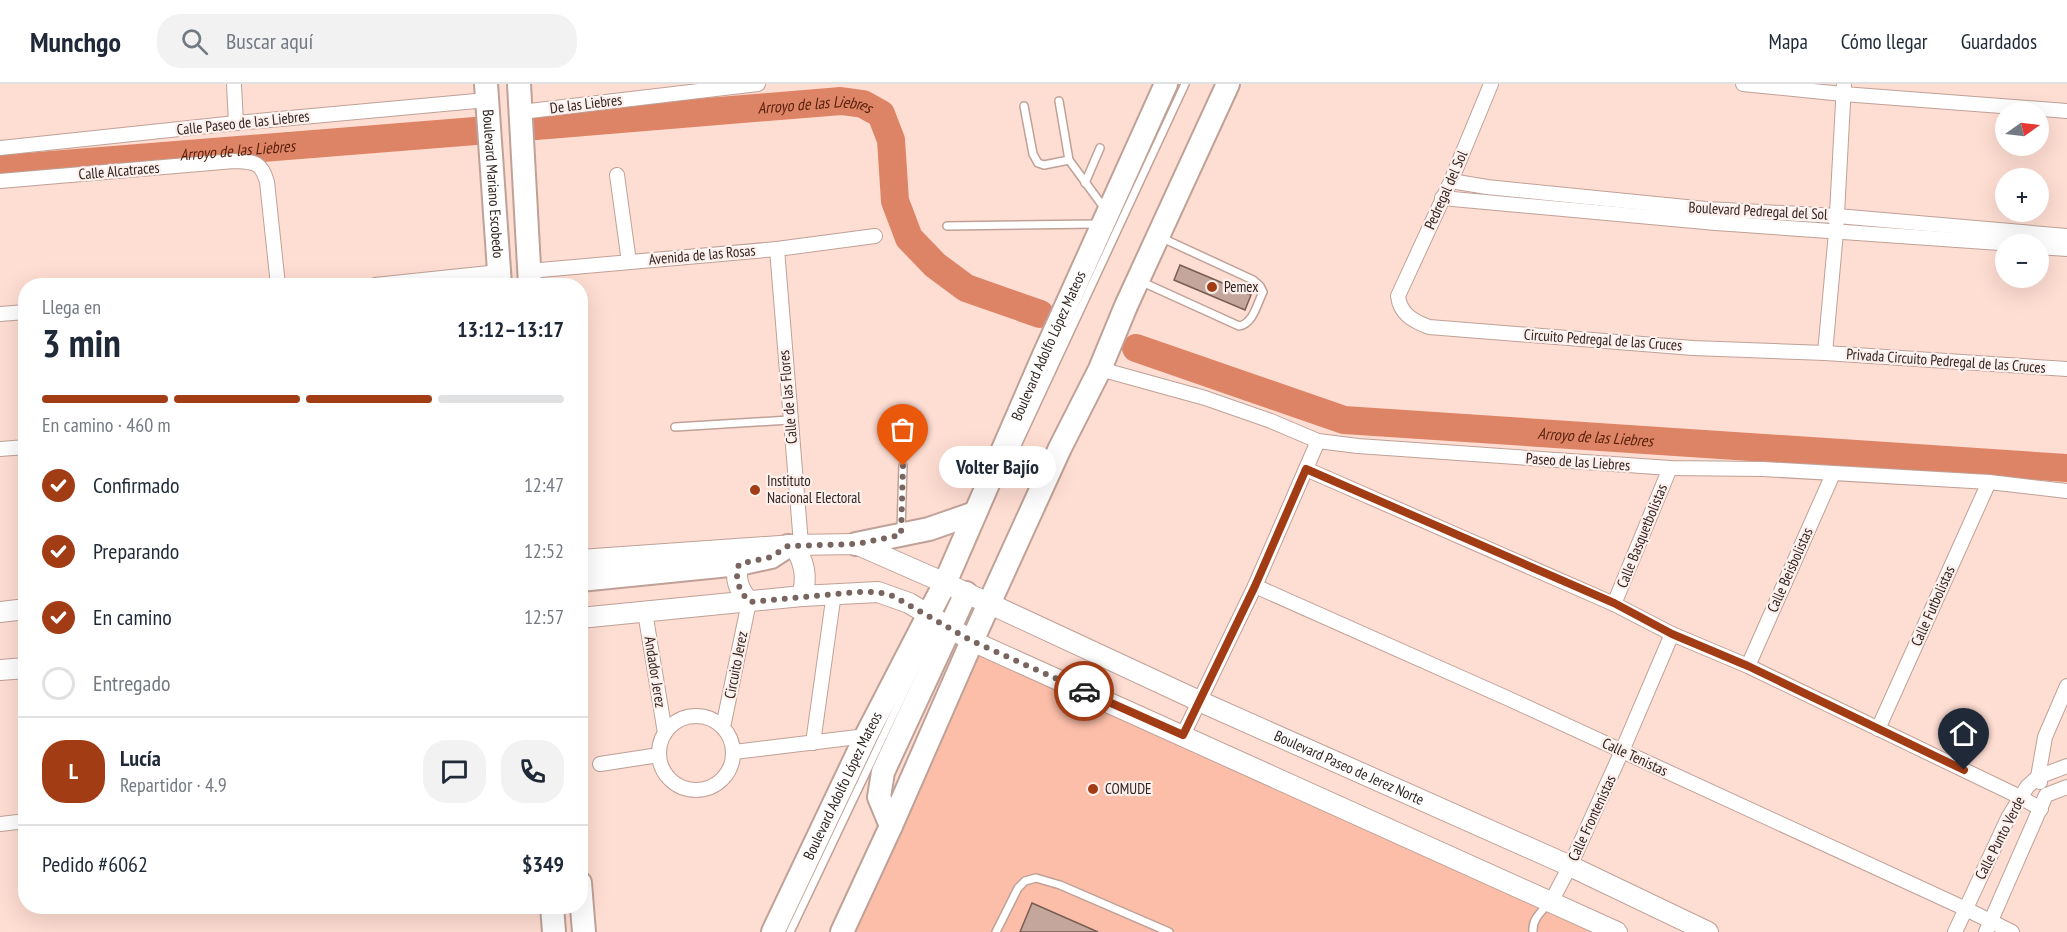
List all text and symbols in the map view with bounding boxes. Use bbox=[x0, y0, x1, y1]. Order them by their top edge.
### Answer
search box bbox=[157, 14, 577, 68]
text: Munchgo bbox=[30, 23, 121, 60]
icon: search bbox=[178, 25, 211, 58]
text: Buscar aquí bbox=[226, 27, 313, 55]
text: Mapa bbox=[1769, 28, 1808, 55]
text: Cómo llegar bbox=[1841, 28, 1928, 55]
text: Guardados bbox=[1961, 28, 2037, 55]
street label: De las Liebres bbox=[549, 90, 623, 117]
water label: Arroyo de las Liebres bbox=[757, 91, 878, 118]
north arrow bbox=[1995, 102, 2049, 156]
map controls bbox=[1995, 102, 2049, 288]
street label: Calle Paseo de las Liebres bbox=[176, 106, 310, 139]
street label: Boulevard Mariano Escobedo bbox=[479, 109, 508, 259]
water label: Arroyo de las Liebres bbox=[179, 135, 297, 165]
street label: Pedregal del Sol bbox=[1420, 147, 1472, 232]
street label: Calle Alcatraces bbox=[78, 158, 160, 184]
button: + bbox=[1995, 168, 2049, 222]
street label: Boulevard Pedregal del Sol bbox=[1688, 197, 1829, 224]
button: − bbox=[1995, 234, 2049, 288]
street label: Avenida de las Rosas bbox=[648, 240, 756, 269]
street label: Boulevard Adolfo López Mateos bbox=[1007, 268, 1090, 423]
place label: Pemex bbox=[1224, 277, 1258, 296]
marker: Pemex bbox=[1205, 280, 1219, 294]
text: Llega en bbox=[42, 294, 101, 320]
text: 13:12–13:17 bbox=[457, 315, 564, 343]
text: 3 min bbox=[42, 317, 121, 368]
street label: Circuito Pedregal de las Cruces bbox=[1523, 324, 1683, 355]
street label: Privada Circuito Pedregal de las Cruces bbox=[1846, 344, 2046, 377]
street label: Calle de las Flores bbox=[774, 349, 801, 445]
pin bbox=[877, 404, 928, 466]
text: En camino · 460 m bbox=[42, 412, 171, 438]
icon: bag bbox=[886, 413, 919, 446]
water label: Arroyo de las Liebres bbox=[1537, 423, 1655, 451]
callout: Volter Bajío bbox=[939, 445, 1056, 487]
street label: Paseo de las Liebres bbox=[1525, 448, 1631, 475]
text: Volter Bajío bbox=[956, 454, 1039, 480]
icon: check bbox=[42, 469, 75, 502]
text: Confirmado bbox=[93, 471, 179, 499]
place label: Instituto Nacional Electoral bbox=[767, 471, 861, 507]
text: 12:47 bbox=[524, 472, 564, 498]
street label: Calle Basquetbolistas bbox=[1612, 481, 1671, 591]
marker: Instituto Nacional Electoral bbox=[748, 483, 762, 497]
street label: Calle Beisbolistas bbox=[1762, 525, 1817, 615]
icon: check bbox=[42, 535, 75, 568]
text: Preparando bbox=[93, 537, 179, 565]
text: 12:52 bbox=[524, 538, 564, 564]
street label: Calle Futbolistas bbox=[1906, 563, 1959, 649]
icon: check bbox=[42, 601, 75, 634]
text: En camino bbox=[93, 603, 172, 631]
text: 12:57 bbox=[524, 604, 564, 630]
street label: Circuito Jerez bbox=[720, 630, 751, 700]
street label: Andador Jerez bbox=[640, 635, 670, 709]
courier bbox=[1054, 661, 1114, 721]
text: Entregado bbox=[93, 669, 170, 697]
icon: car bbox=[1068, 675, 1101, 708]
street label: Boulevard Adolfo López Mateos bbox=[799, 708, 886, 863]
pin bbox=[1938, 708, 1989, 770]
icon: home bbox=[1947, 717, 1980, 750]
street label: Boulevard Paseo de Jerez Norte bbox=[1271, 726, 1427, 809]
street label: Calle Tenistas bbox=[1599, 733, 1671, 780]
button: chat bbox=[423, 740, 486, 803]
button: phone bbox=[501, 740, 564, 803]
text: Lucía bbox=[120, 744, 161, 772]
text: L bbox=[69, 757, 78, 785]
text: Repartidor · 4.9 bbox=[120, 772, 227, 798]
street label: Calle Frontenistas bbox=[1563, 772, 1620, 864]
place label: COMUDE bbox=[1105, 779, 1151, 798]
marker: COMUDE bbox=[1086, 782, 1100, 796]
street label: Calle Punto Verde bbox=[1970, 793, 2029, 883]
text: Pedido #6062 bbox=[42, 850, 148, 878]
text: $349 bbox=[522, 850, 564, 878]

